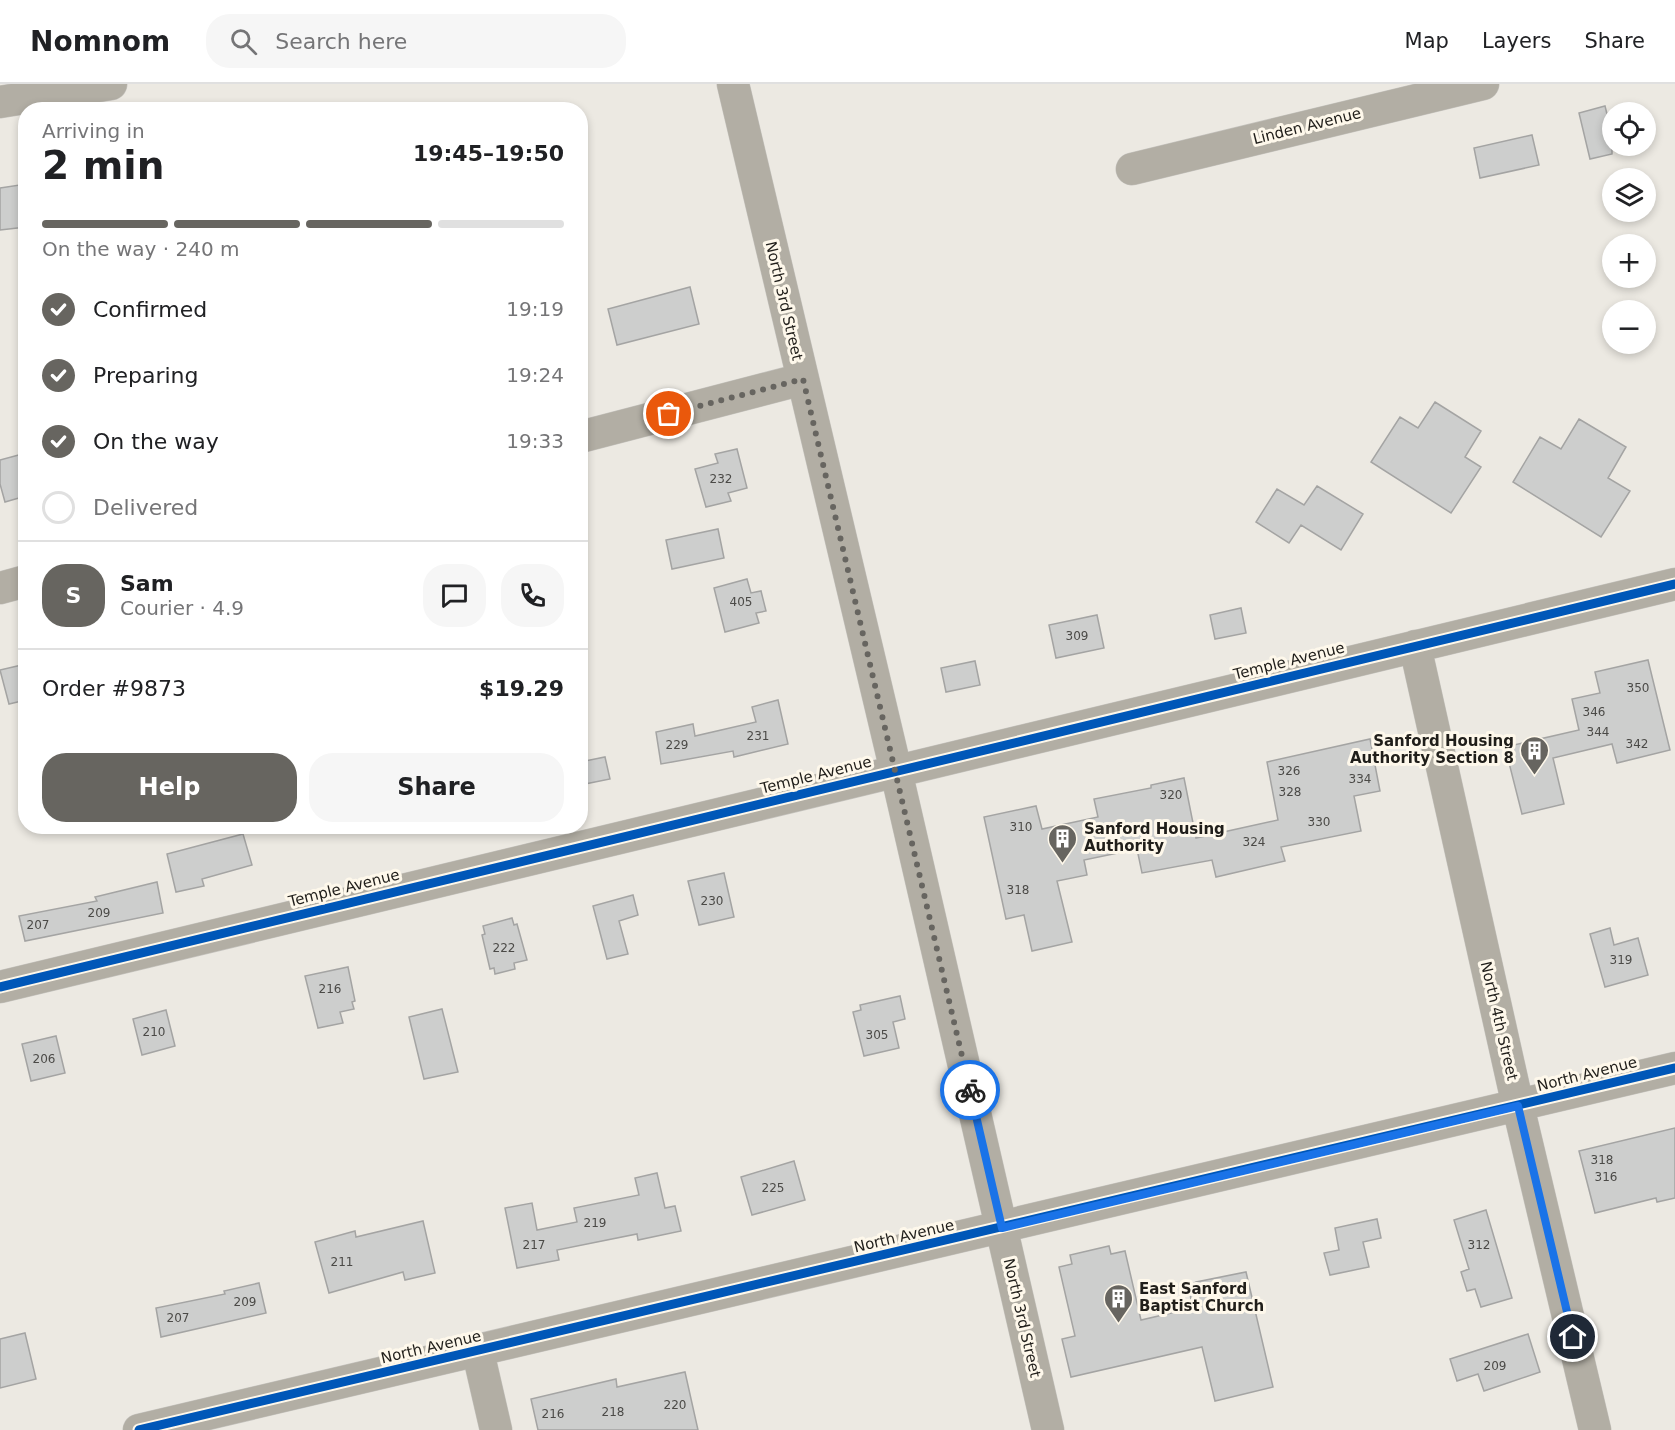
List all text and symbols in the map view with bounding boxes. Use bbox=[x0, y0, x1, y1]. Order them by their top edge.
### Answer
search box bbox=[206, 14, 626, 68]
text: Nomnom bbox=[30, 25, 170, 58]
icon: search bbox=[227, 25, 260, 58]
text: Search here bbox=[275, 29, 407, 54]
text: Map bbox=[1405, 29, 1449, 53]
text: Layers bbox=[1482, 29, 1551, 53]
text: Share bbox=[1584, 29, 1645, 53]
map controls bbox=[1602, 102, 1656, 354]
button: locate bbox=[1602, 102, 1656, 156]
street label: Linden Avenue bbox=[1251, 104, 1363, 148]
text: Arriving in bbox=[42, 119, 145, 143]
text: 19:45–19:50 bbox=[413, 141, 564, 166]
text: 2 min bbox=[42, 143, 164, 188]
button: layers bbox=[1602, 168, 1656, 222]
button: + bbox=[1602, 234, 1656, 288]
text: On the way · 240 m bbox=[42, 237, 240, 261]
street label: North 3rd Street bbox=[762, 240, 807, 363]
icon: check bbox=[42, 293, 75, 326]
text: Confirmed bbox=[93, 297, 207, 322]
text: 19:19 bbox=[506, 297, 564, 321]
button: − bbox=[1602, 300, 1656, 354]
icon: check bbox=[42, 359, 75, 392]
text: Preparing bbox=[93, 363, 199, 388]
text: 19:24 bbox=[506, 363, 564, 387]
pin bbox=[643, 388, 694, 439]
icon: bag bbox=[652, 397, 685, 430]
icon: check bbox=[42, 425, 75, 458]
text: On the way bbox=[93, 429, 219, 454]
text: 19:33 bbox=[506, 429, 564, 453]
house number: 232 bbox=[710, 472, 732, 486]
text: Delivered bbox=[93, 495, 198, 520]
button: chat bbox=[423, 564, 486, 627]
button: phone bbox=[501, 564, 564, 627]
text: Sam bbox=[120, 571, 174, 596]
text: S bbox=[66, 583, 81, 608]
house number: 405 bbox=[730, 595, 752, 609]
text: Courier · 4.9 bbox=[120, 596, 244, 620]
house number: 309 bbox=[1066, 629, 1088, 643]
street label: Temple Avenue bbox=[1231, 638, 1346, 684]
text: Order #9873 bbox=[42, 676, 186, 701]
text: $19.29 bbox=[479, 676, 564, 701]
house number: 350 bbox=[1627, 681, 1649, 695]
house number: 346 bbox=[1583, 705, 1605, 719]
house number: 344 bbox=[1587, 725, 1609, 739]
house number: 231 bbox=[747, 729, 769, 743]
place label: Sanford Housing Authority Section 8 bbox=[1350, 732, 1514, 767]
building icon: Sanford Housing Authority Section 8 bbox=[1519, 734, 1551, 776]
house number: 342 bbox=[1626, 737, 1648, 751]
house number: 229 bbox=[666, 738, 688, 752]
street label: Temple Avenue bbox=[758, 752, 873, 798]
button: Help bbox=[42, 753, 297, 822]
button: Share bbox=[309, 753, 564, 822]
house number: 326 bbox=[1278, 764, 1300, 778]
house number: 334 bbox=[1349, 772, 1371, 786]
house number: 328 bbox=[1279, 785, 1301, 799]
house number: 320 bbox=[1160, 788, 1182, 802]
house number: 330 bbox=[1308, 815, 1330, 829]
house number: 310 bbox=[1010, 820, 1032, 834]
place label: Sanford Housing Authority bbox=[1084, 820, 1225, 855]
building icon: Sanford Housing Authority bbox=[1047, 822, 1079, 864]
house number: 324 bbox=[1243, 835, 1265, 849]
street label: Temple Avenue bbox=[286, 865, 401, 911]
house number: 318 bbox=[1007, 883, 1029, 897]
house number: 230 bbox=[701, 894, 723, 908]
house number: 209 bbox=[88, 906, 110, 920]
house number: 207 bbox=[27, 918, 49, 932]
house number: 222 bbox=[493, 941, 515, 955]
house number: 319 bbox=[1610, 953, 1632, 967]
street label: North 4th Street bbox=[1477, 960, 1522, 1083]
house number: 216 bbox=[319, 982, 341, 996]
house number: 210 bbox=[143, 1025, 165, 1039]
house number: 305 bbox=[866, 1028, 888, 1042]
house number: 206 bbox=[33, 1052, 55, 1066]
street label: North Avenue bbox=[1535, 1053, 1639, 1095]
courier bbox=[940, 1060, 1000, 1120]
icon: bike bbox=[954, 1074, 987, 1107]
house number: 318 bbox=[1591, 1153, 1613, 1167]
house number: 316 bbox=[1595, 1170, 1617, 1184]
house number: 225 bbox=[762, 1181, 784, 1195]
house number: 219 bbox=[584, 1216, 606, 1230]
street label: North Avenue bbox=[852, 1216, 956, 1256]
house number: 217 bbox=[523, 1238, 545, 1252]
house number: 312 bbox=[1468, 1238, 1490, 1252]
house number: 211 bbox=[331, 1255, 353, 1269]
street label: North 3rd Street bbox=[1000, 1257, 1045, 1380]
place label: East Sanford Baptist Church bbox=[1139, 1280, 1264, 1315]
building icon: East Sanford Baptist Church bbox=[1102, 1282, 1134, 1324]
house number: 209 bbox=[234, 1295, 256, 1309]
house number: 207 bbox=[167, 1311, 189, 1325]
pin bbox=[1547, 1311, 1598, 1362]
icon: home bbox=[1556, 1320, 1589, 1353]
street label: North Avenue bbox=[379, 1327, 483, 1367]
house number: 209 bbox=[1484, 1359, 1506, 1373]
house number: 220 bbox=[664, 1398, 686, 1412]
house number: 218 bbox=[602, 1405, 624, 1419]
house number: 216 bbox=[542, 1407, 564, 1421]

